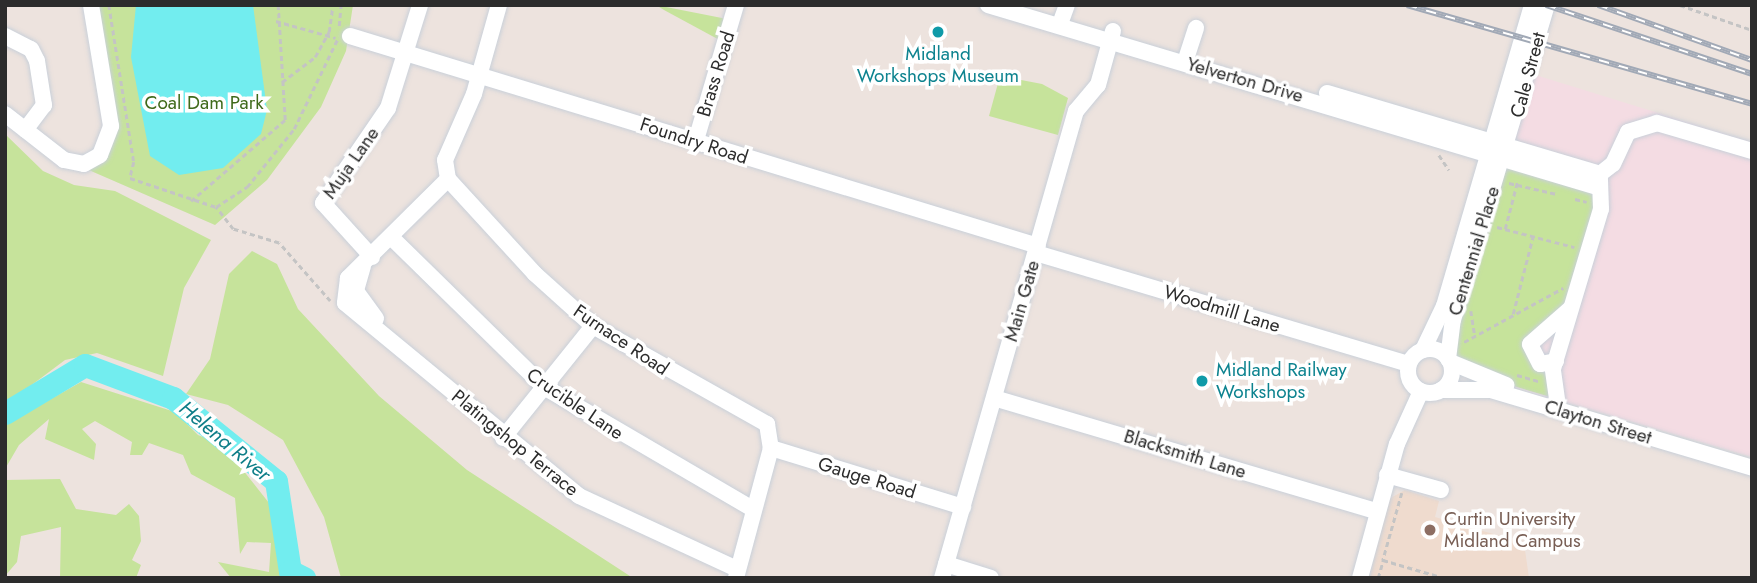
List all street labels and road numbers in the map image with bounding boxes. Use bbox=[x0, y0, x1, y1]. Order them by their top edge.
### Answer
street label: Brass Road bbox=[692, 28, 740, 120]
street label: Cale Street bbox=[1506, 30, 1550, 120]
street label: Yelverton Drive bbox=[1184, 52, 1306, 108]
street label: Foundry Road bbox=[637, 113, 751, 169]
street label: Muja Lane bbox=[318, 123, 384, 203]
street label: Centennial Place bbox=[1444, 184, 1504, 318]
street label: Main Gate bbox=[1000, 258, 1044, 344]
street label: Woodmill Lane bbox=[1161, 280, 1283, 338]
street label: Furnace Road bbox=[569, 300, 673, 380]
street label: Crucible Lane bbox=[522, 363, 628, 445]
street label: Platingshop Terrace bbox=[447, 385, 583, 501]
street label: Clayton Street bbox=[1542, 395, 1654, 449]
street label: Blacksmith Lane bbox=[1121, 425, 1249, 483]
street label: Gauge Road bbox=[815, 452, 919, 504]

